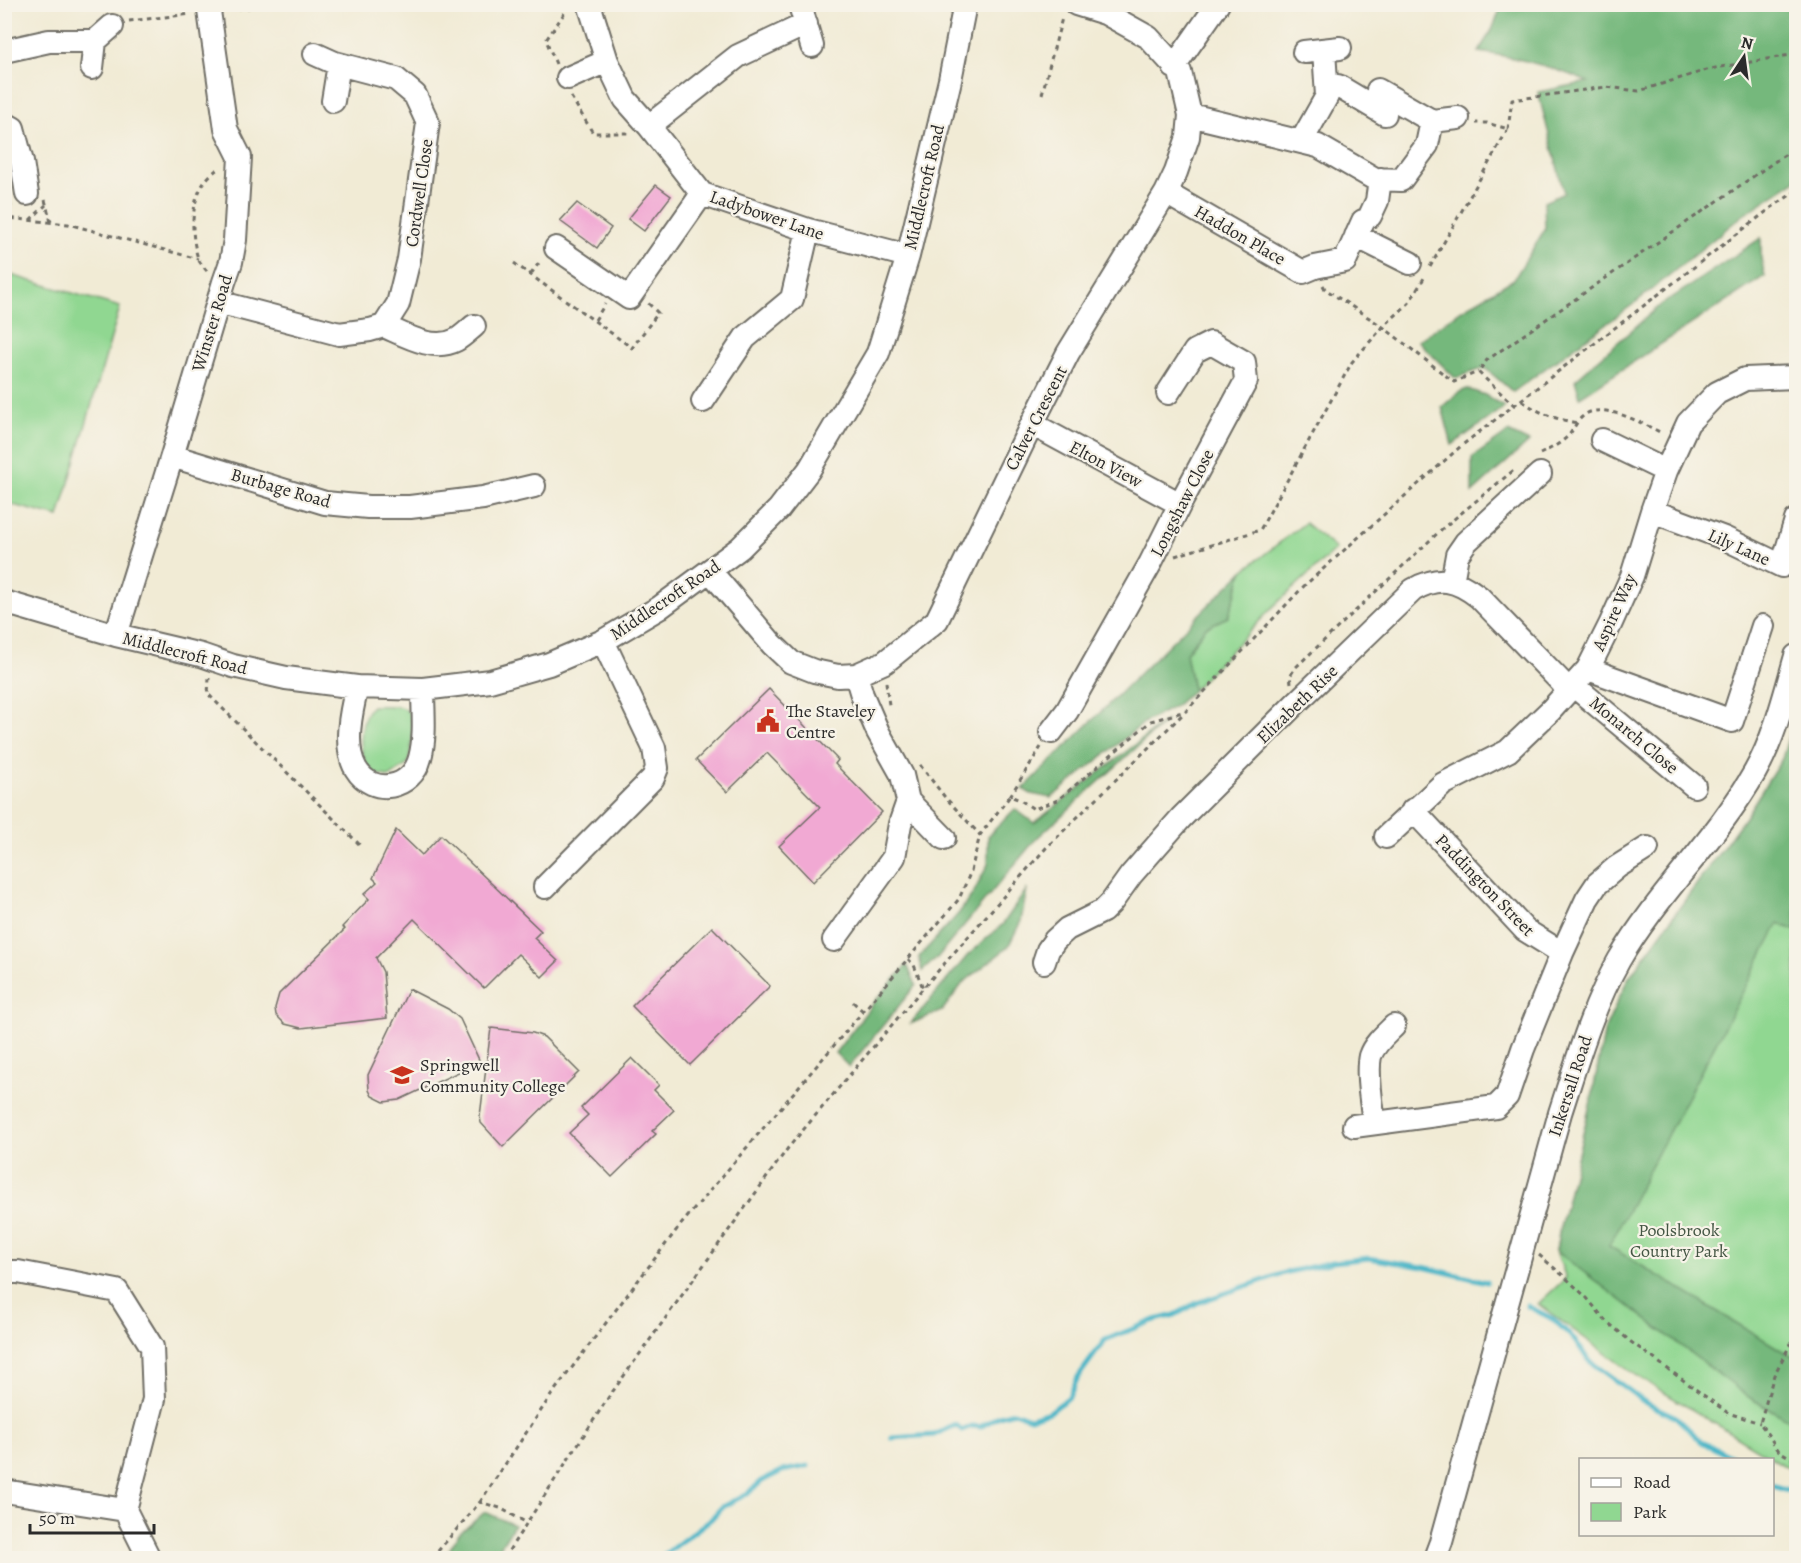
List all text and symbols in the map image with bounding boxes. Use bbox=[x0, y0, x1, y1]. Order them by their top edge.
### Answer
north arrow bbox=[1714, 27, 1774, 87]
text: N bbox=[1739, 31, 1756, 55]
street label: Middlecroft Road bbox=[898, 122, 950, 252]
street label: Cordwell Close bbox=[400, 137, 438, 249]
street label: Ladybower Lane bbox=[707, 184, 827, 246]
street label: Haddon Place bbox=[1190, 199, 1290, 271]
street label: Winster Road bbox=[186, 271, 238, 375]
street label: Calver Crescent bbox=[999, 362, 1073, 474]
street label: Elton View bbox=[1065, 435, 1147, 493]
street label: Longshaw Close bbox=[1145, 445, 1219, 561]
street label: Burbage Road bbox=[228, 462, 334, 514]
street label: Lily Lane bbox=[1704, 523, 1774, 571]
street label: Middlecroft Road bbox=[605, 554, 725, 646]
street label: Aspire Way bbox=[1586, 569, 1642, 655]
street label: Middlecroft Road bbox=[120, 626, 250, 680]
street label: Elizabeth Rise bbox=[1251, 659, 1343, 749]
street label: Monarch Close bbox=[1584, 691, 1684, 779]
place label: The Staveley Centre bbox=[786, 699, 876, 744]
public building icon: The Staveley Centre bbox=[755, 708, 781, 734]
street label: Paddington Street bbox=[1430, 829, 1540, 942]
street label: Inkersall Road bbox=[1542, 1032, 1598, 1140]
place label: Springwell Community College bbox=[420, 1053, 566, 1098]
school or university icon: Springwell Community College bbox=[389, 1062, 415, 1088]
park label: Poolsbrook Country Park bbox=[1630, 1218, 1728, 1263]
legend bbox=[1579, 1458, 1774, 1536]
text: Road bbox=[1633, 1470, 1671, 1494]
scale bar bbox=[30, 1497, 154, 1535]
text: Park bbox=[1633, 1500, 1667, 1524]
text: 50 m bbox=[39, 1506, 75, 1530]

